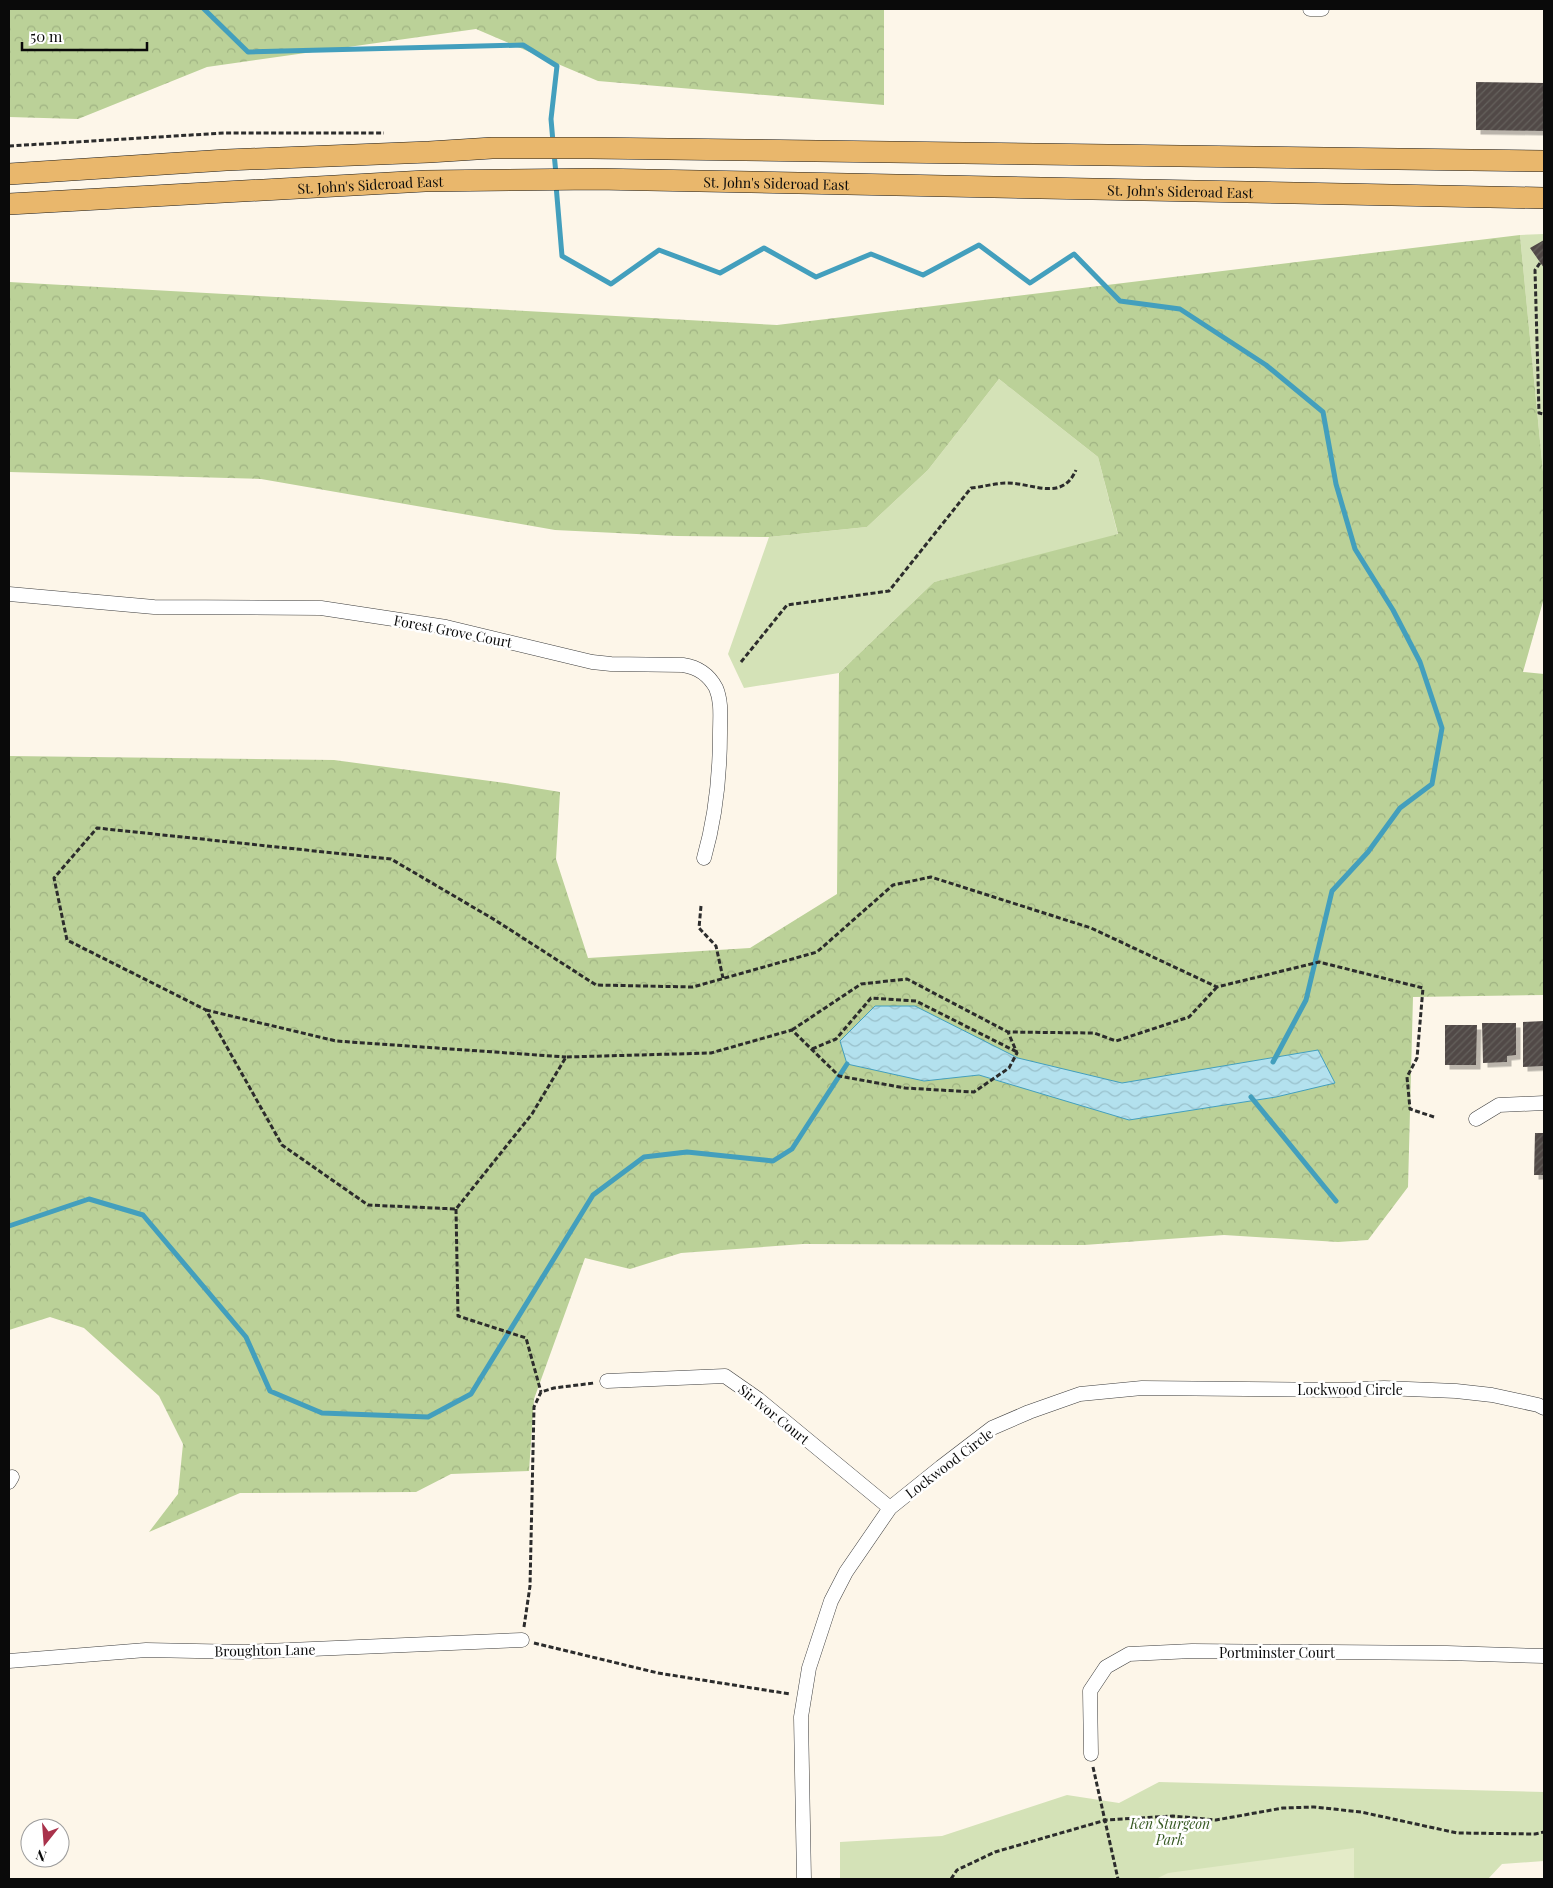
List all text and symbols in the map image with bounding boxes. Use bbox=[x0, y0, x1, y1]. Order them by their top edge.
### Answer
scale bar bbox=[22, 20, 148, 52]
text: 50 m bbox=[30, 26, 63, 46]
street label: St. John's Sideroad East bbox=[297, 171, 445, 198]
street label: St. John's Sideroad East bbox=[703, 172, 851, 194]
street label: St. John's Sideroad East bbox=[1107, 180, 1254, 202]
street label: Forest Grove Court bbox=[392, 610, 515, 652]
street label: Sir Ivor Court bbox=[735, 1380, 814, 1449]
street label: Lockwood Circle bbox=[1297, 1380, 1403, 1399]
street label: Lockwood Circle bbox=[901, 1424, 997, 1502]
street label: Broughton Lane bbox=[214, 1640, 316, 1660]
street label: Portminster Court bbox=[1219, 1643, 1336, 1662]
park label: Ken Sturgeon Park bbox=[1129, 1814, 1210, 1849]
north arrow bbox=[20, 1818, 70, 1868]
text: N bbox=[33, 1845, 49, 1866]

